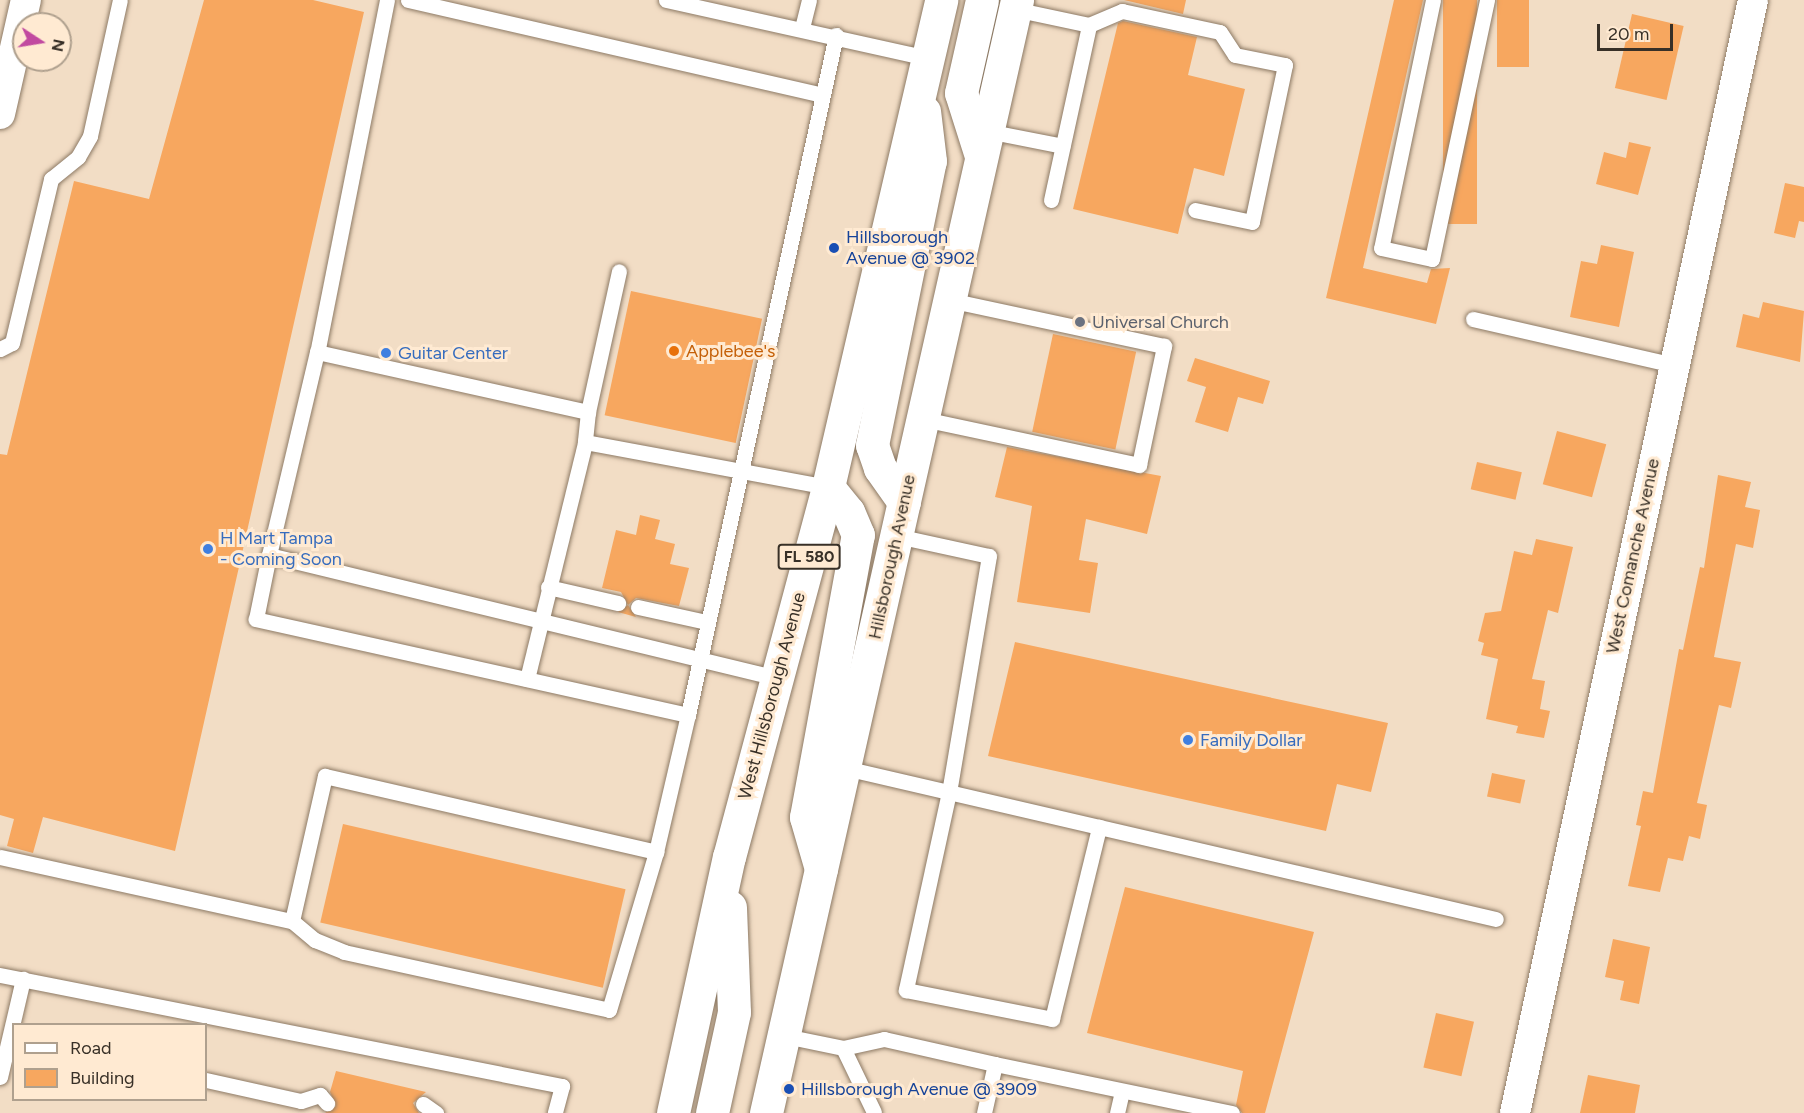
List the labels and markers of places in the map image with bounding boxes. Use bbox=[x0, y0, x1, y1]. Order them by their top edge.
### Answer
place label: Hillsborough Avenue @ 3902 bbox=[846, 227, 975, 270]
marker: Hillsborough Avenue @ 3902 bbox=[827, 241, 841, 255]
place label: Universal Church bbox=[1092, 311, 1229, 333]
marker: Universal Church bbox=[1073, 315, 1087, 329]
place label: Applebee's bbox=[686, 340, 775, 362]
place label: Guitar Center bbox=[398, 342, 508, 364]
marker: Applebee's bbox=[667, 344, 681, 358]
marker: Guitar Center bbox=[379, 346, 393, 360]
place label: H Mart Tampa - Coming Soon bbox=[220, 528, 342, 570]
marker: H Mart Tampa - Coming Soon bbox=[201, 542, 215, 556]
place label: Family Dollar bbox=[1200, 729, 1302, 751]
marker: Family Dollar bbox=[1181, 733, 1195, 747]
place label: Hillsborough Avenue @ 3909 bbox=[801, 1078, 1037, 1100]
marker: Hillsborough Avenue @ 3909 bbox=[782, 1082, 796, 1096]

